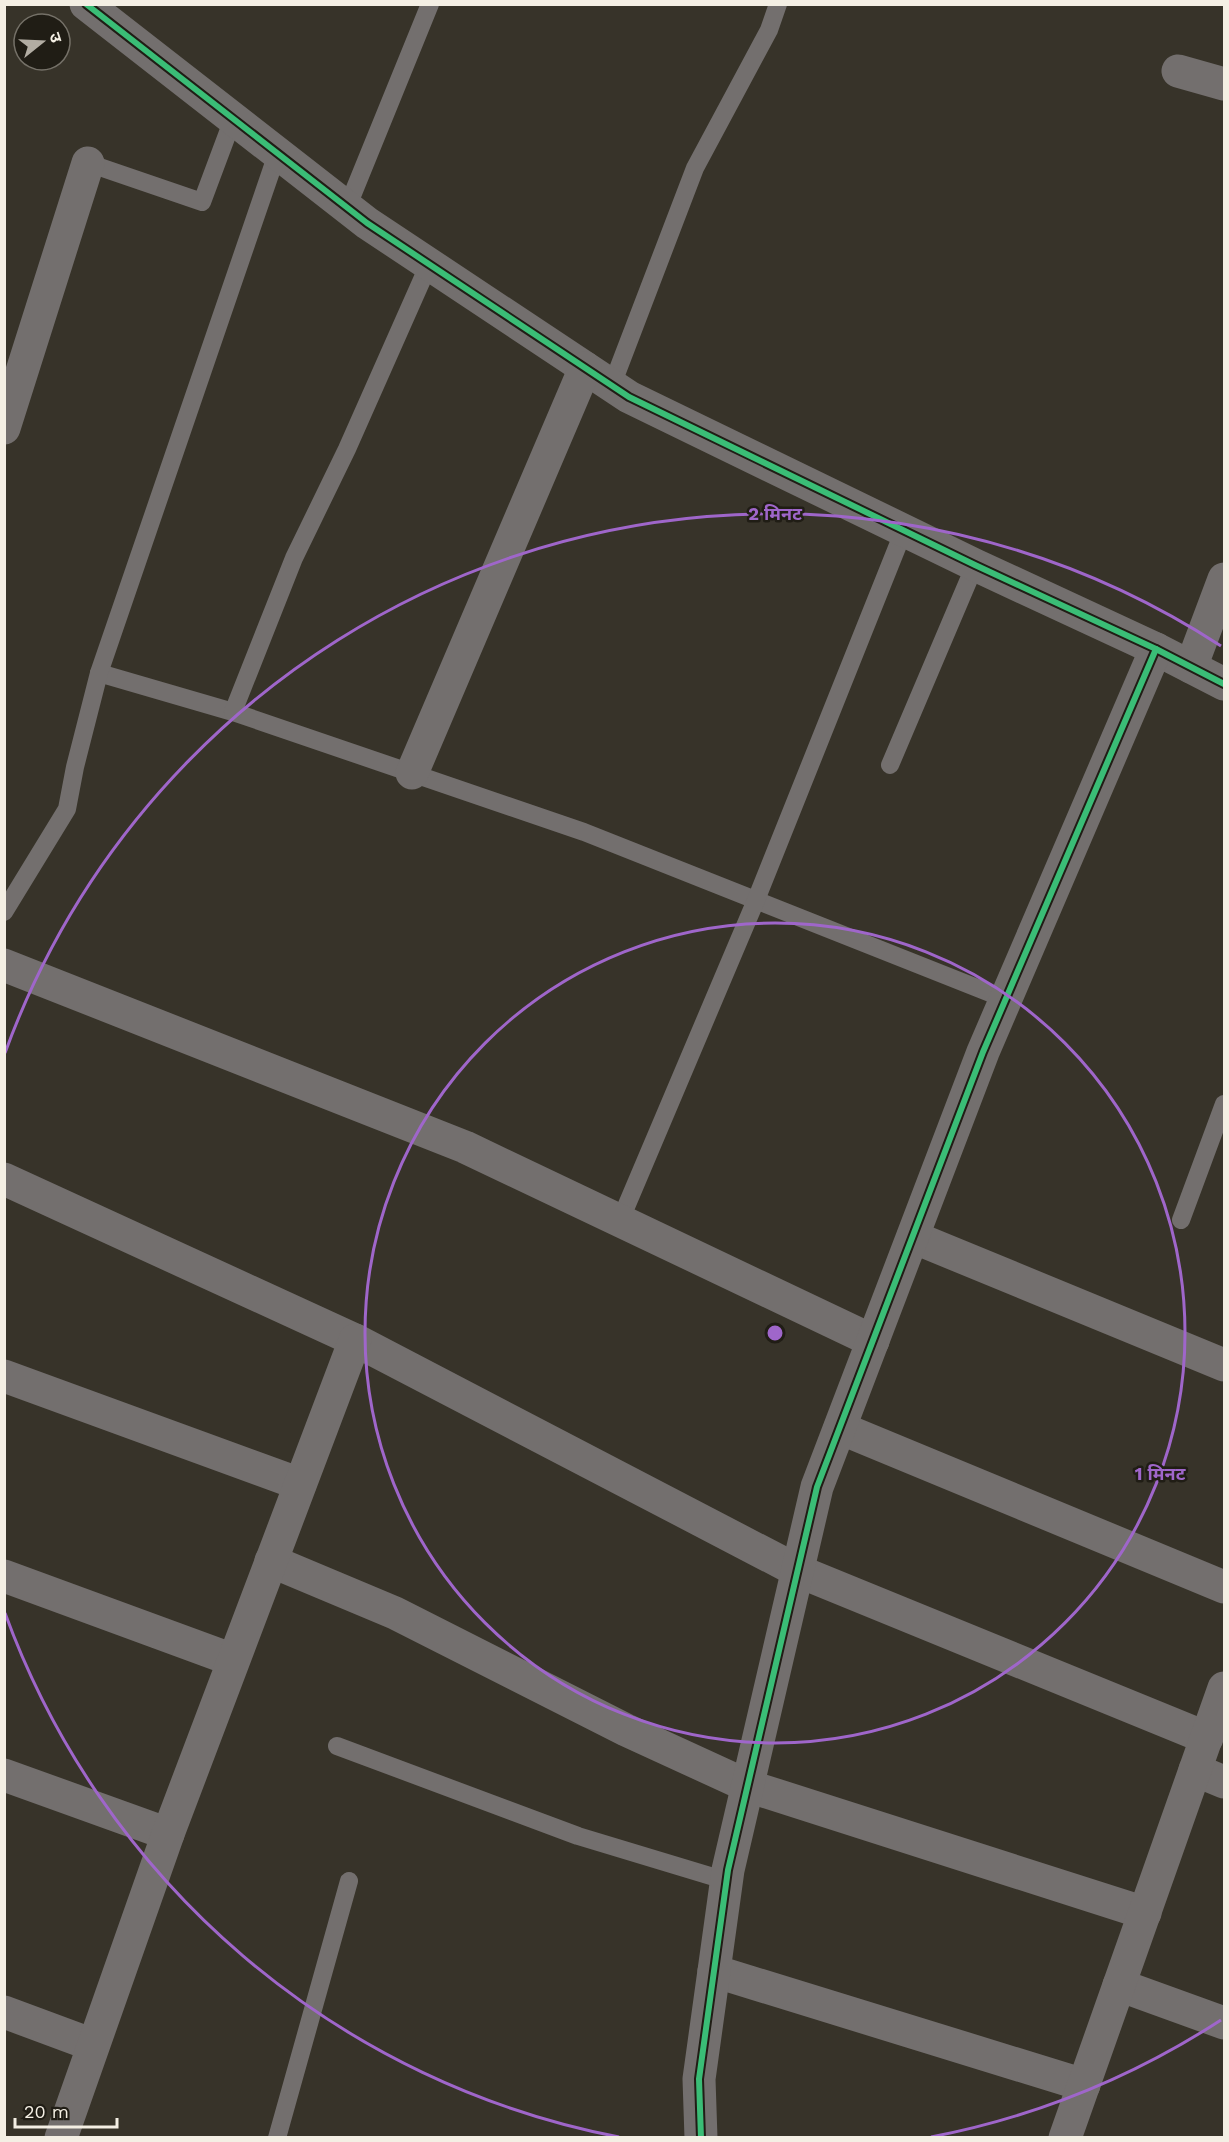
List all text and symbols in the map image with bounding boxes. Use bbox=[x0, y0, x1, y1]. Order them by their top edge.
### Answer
north arrow bbox=[12, 12, 72, 72]
text: उ bbox=[45, 30, 66, 46]
text: 2 मिनट bbox=[748, 503, 802, 524]
centre of rings bbox=[765, 1323, 785, 1343]
text: 1 मिनट bbox=[1135, 1463, 1186, 1484]
scale bar bbox=[15, 2091, 117, 2129]
text: 20 m bbox=[24, 2101, 69, 2122]

